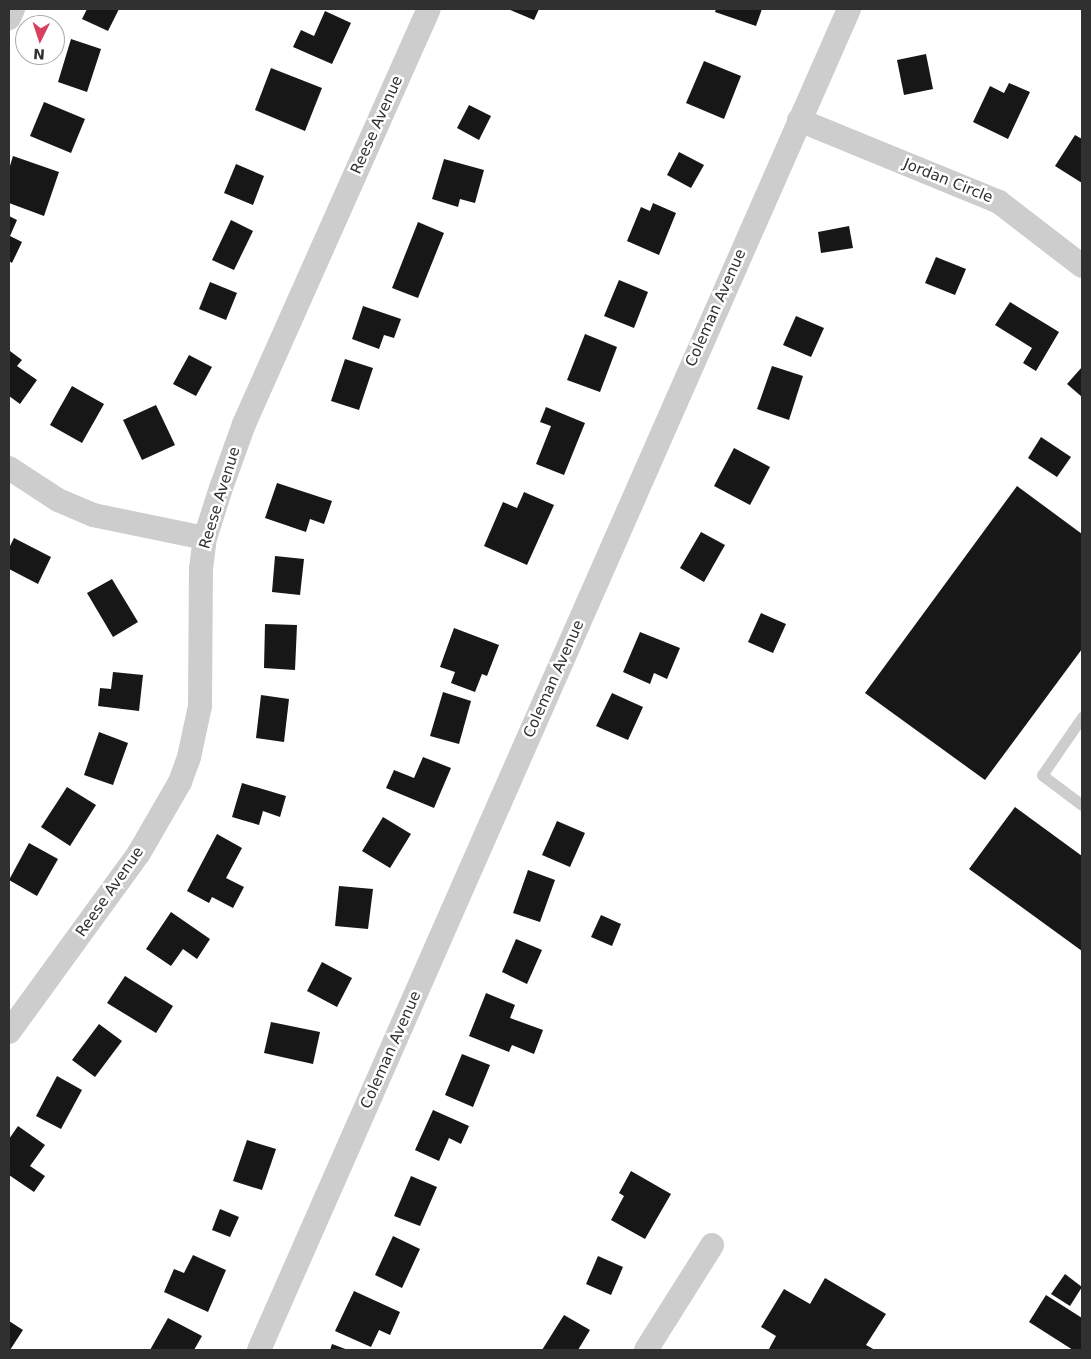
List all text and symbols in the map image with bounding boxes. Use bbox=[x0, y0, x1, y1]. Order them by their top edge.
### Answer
north arrow bbox=[15, 15, 65, 65]
text: N bbox=[33, 46, 45, 62]
street label: Reese Avenue bbox=[347, 73, 407, 177]
street label: Jordan Circle bbox=[901, 155, 995, 207]
street label: Coleman Avenue bbox=[682, 246, 750, 370]
street label: Reese Avenue bbox=[196, 445, 244, 551]
street label: Coleman Avenue bbox=[520, 617, 588, 741]
street label: Reese Avenue bbox=[72, 844, 148, 940]
street label: Coleman Avenue bbox=[357, 988, 425, 1112]

